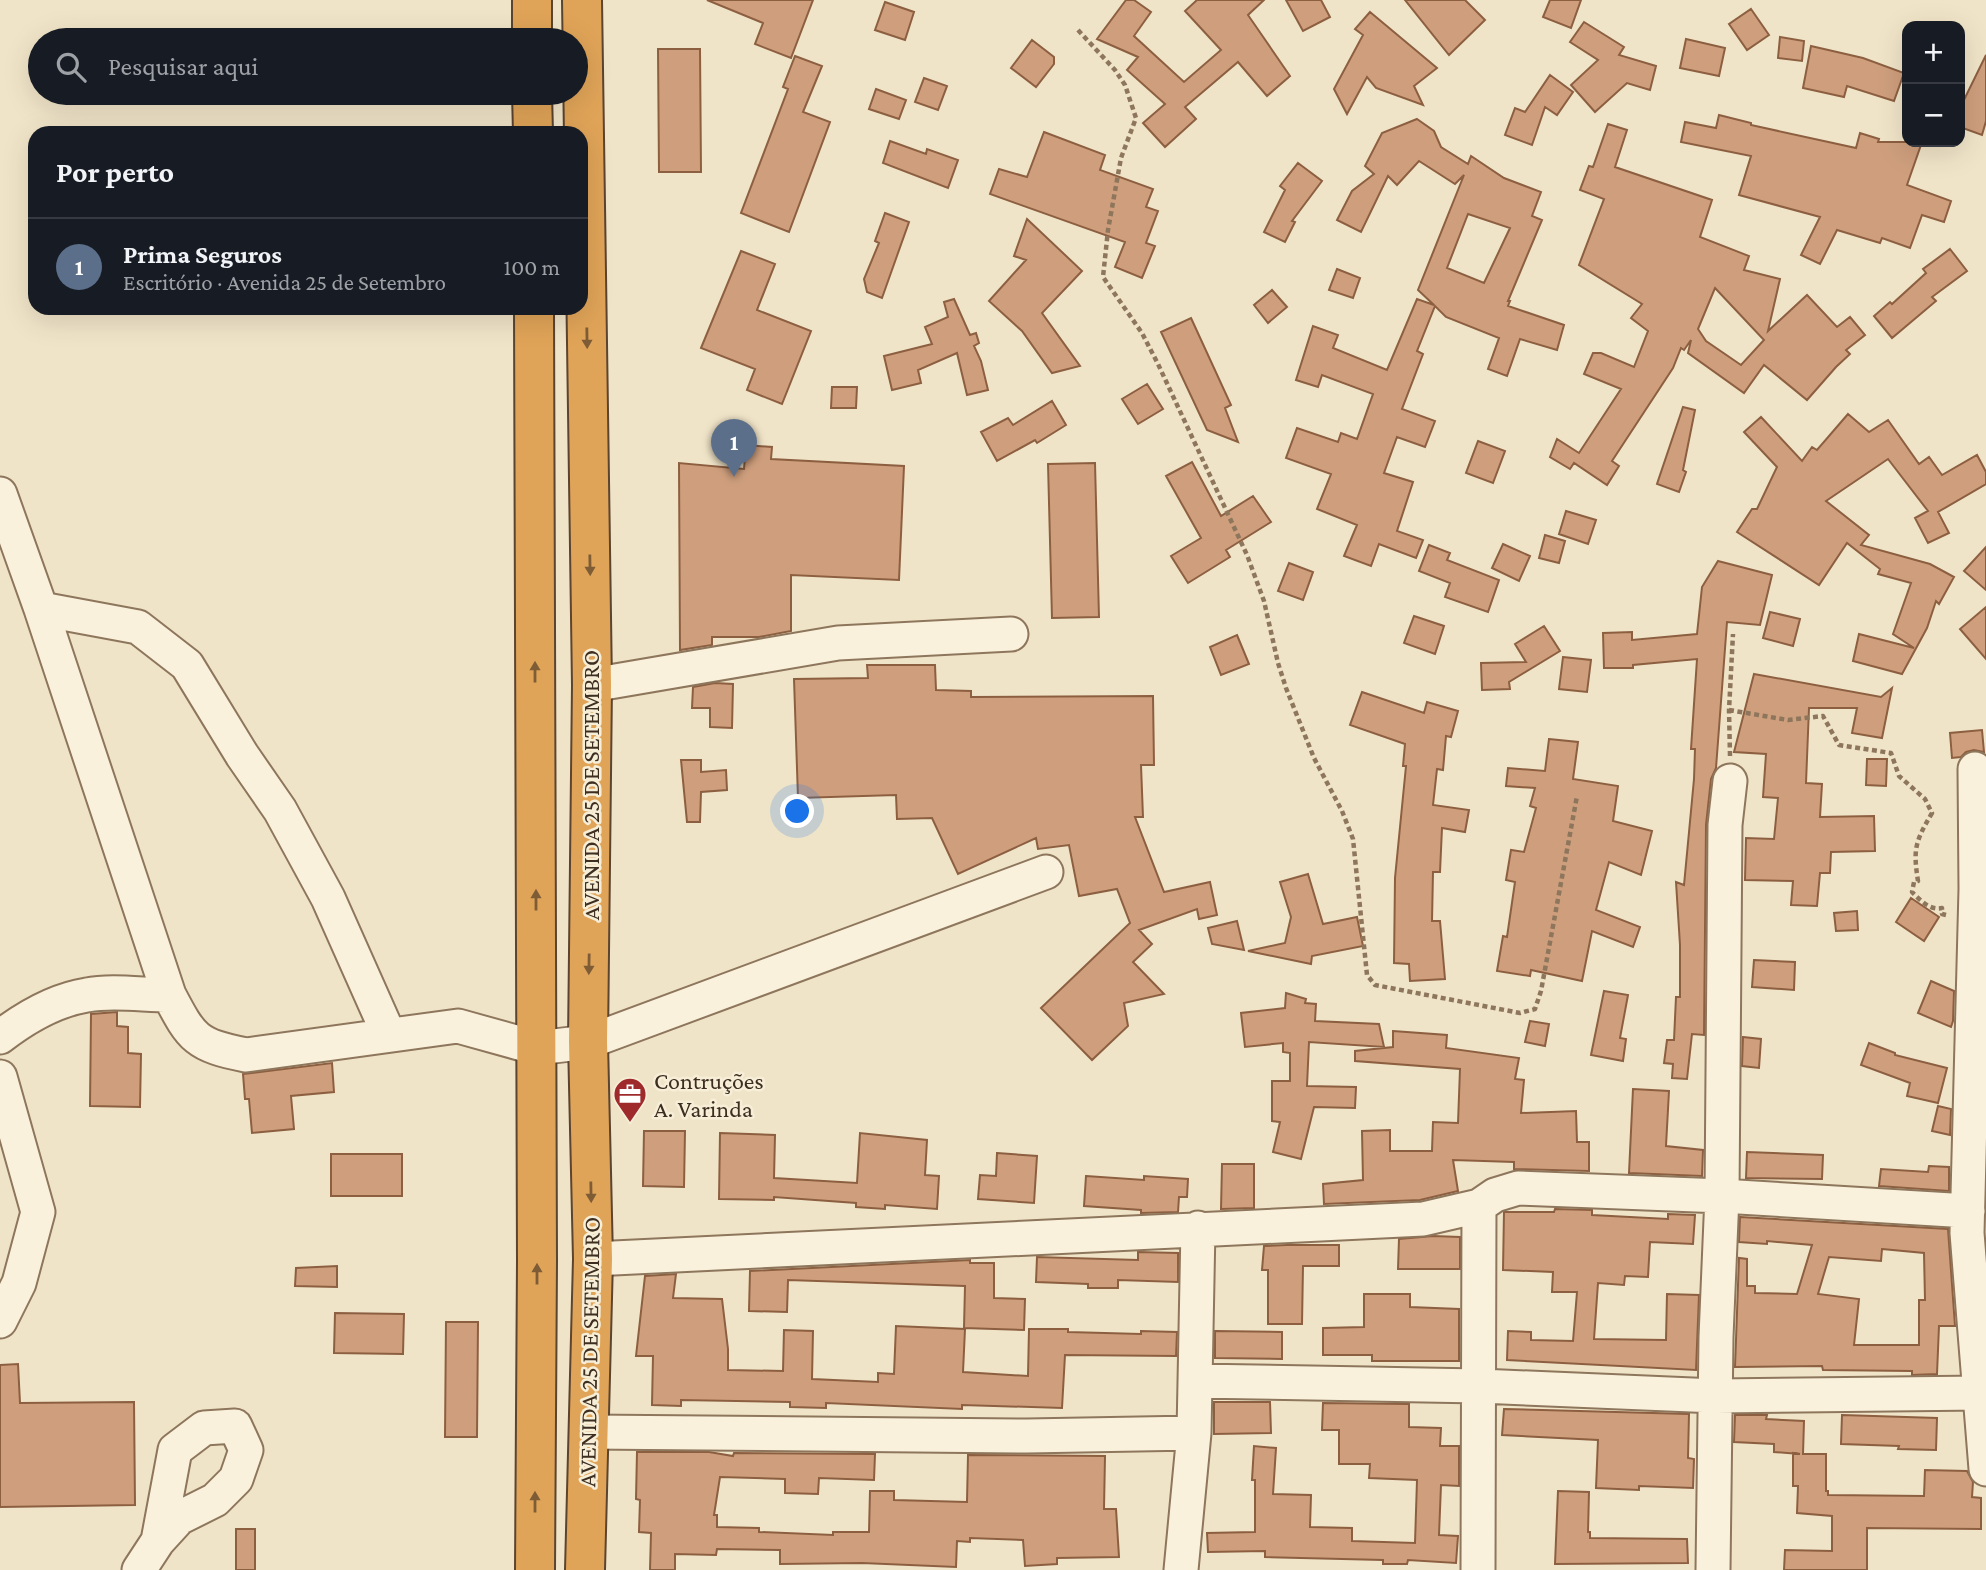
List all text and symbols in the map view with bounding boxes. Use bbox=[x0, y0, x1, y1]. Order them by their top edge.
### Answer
map controls bbox=[1902, 21, 1965, 147]
button: + bbox=[1902, 21, 1965, 84]
search box bbox=[28, 28, 588, 105]
icon: search bbox=[52, 48, 90, 86]
text: Pesquisar aqui bbox=[108, 52, 258, 81]
button: − bbox=[1902, 84, 1965, 147]
text: Por perto bbox=[56, 155, 174, 188]
text: Prima Seguros bbox=[123, 240, 282, 269]
text: 1 bbox=[75, 254, 83, 280]
text: 100 m bbox=[504, 254, 560, 280]
text: Escritório · Avenida 25 de Setembro bbox=[123, 269, 446, 295]
one-way arrow bbox=[581, 327, 593, 349]
pin: 1 bbox=[711, 419, 757, 477]
one-way arrow bbox=[584, 554, 596, 576]
street label: AVENIDA 25 DE SETEMBRO bbox=[577, 650, 604, 920]
one-way arrow bbox=[529, 661, 541, 683]
your location bbox=[780, 794, 814, 828]
one-way arrow bbox=[530, 889, 542, 911]
one-way arrow bbox=[583, 953, 594, 975]
place label: Contruções A. Varinda bbox=[654, 1067, 764, 1122]
office icon: Contruções A. Varinda bbox=[611, 1075, 649, 1124]
one-way arrow bbox=[585, 1181, 597, 1203]
street label: AVENIDA 25 DE SETEMBRO bbox=[573, 1217, 605, 1487]
one-way arrow bbox=[531, 1263, 543, 1285]
one-way arrow bbox=[529, 1491, 541, 1513]

